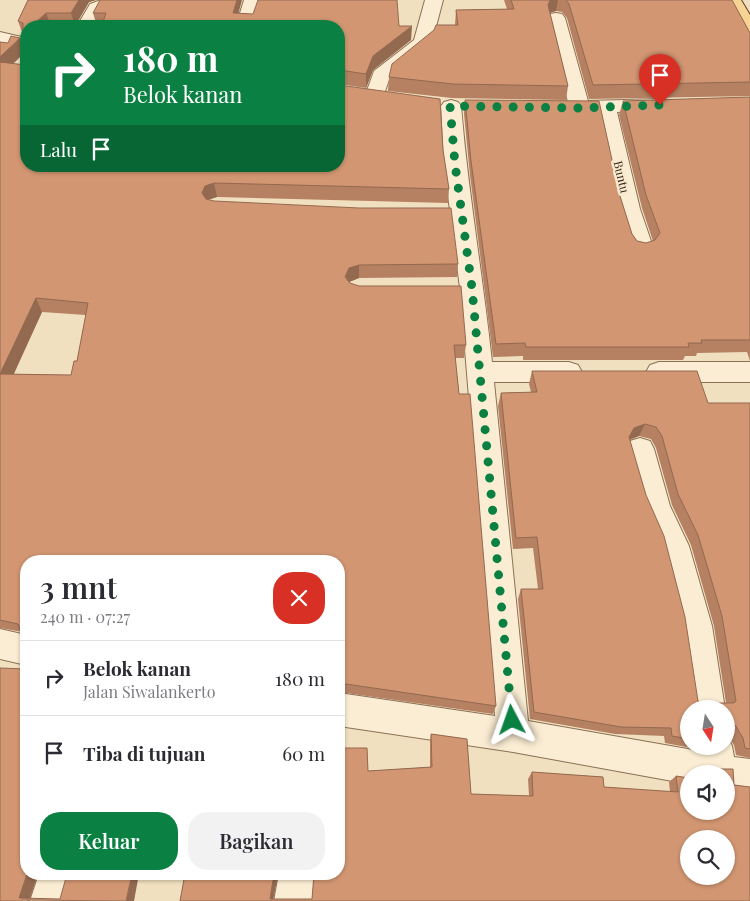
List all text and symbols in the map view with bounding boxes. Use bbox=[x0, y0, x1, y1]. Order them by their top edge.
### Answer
text: 180 m bbox=[123, 34, 218, 81]
icon: right bbox=[40, 40, 105, 105]
pin bbox=[639, 54, 681, 105]
icon: arrive bbox=[646, 61, 674, 89]
text: Belok kanan bbox=[123, 79, 242, 109]
icon: arrive bbox=[87, 135, 115, 163]
text: Lalu bbox=[40, 136, 77, 162]
street label: Buntu bbox=[610, 159, 633, 195]
text: 3 mnt bbox=[40, 567, 117, 607]
button: close bbox=[273, 572, 325, 624]
text: 240 m · 07:27 bbox=[40, 606, 130, 627]
text: Belok kanan bbox=[83, 655, 191, 681]
icon: right bbox=[40, 664, 68, 692]
text: 180 m bbox=[275, 665, 325, 691]
text: Jalan Siwalankerto bbox=[83, 681, 216, 702]
position arrow bbox=[485, 693, 537, 745]
north arrow bbox=[680, 700, 735, 755]
map controls bbox=[680, 700, 735, 885]
icon: arrive bbox=[40, 739, 68, 767]
text: Tiba di tujuan bbox=[83, 740, 205, 766]
text: 60 m bbox=[282, 740, 325, 766]
button: sound bbox=[680, 765, 735, 820]
button: Keluar bbox=[40, 812, 178, 870]
button: Bagikan bbox=[188, 812, 325, 870]
button: search bbox=[680, 830, 735, 885]

